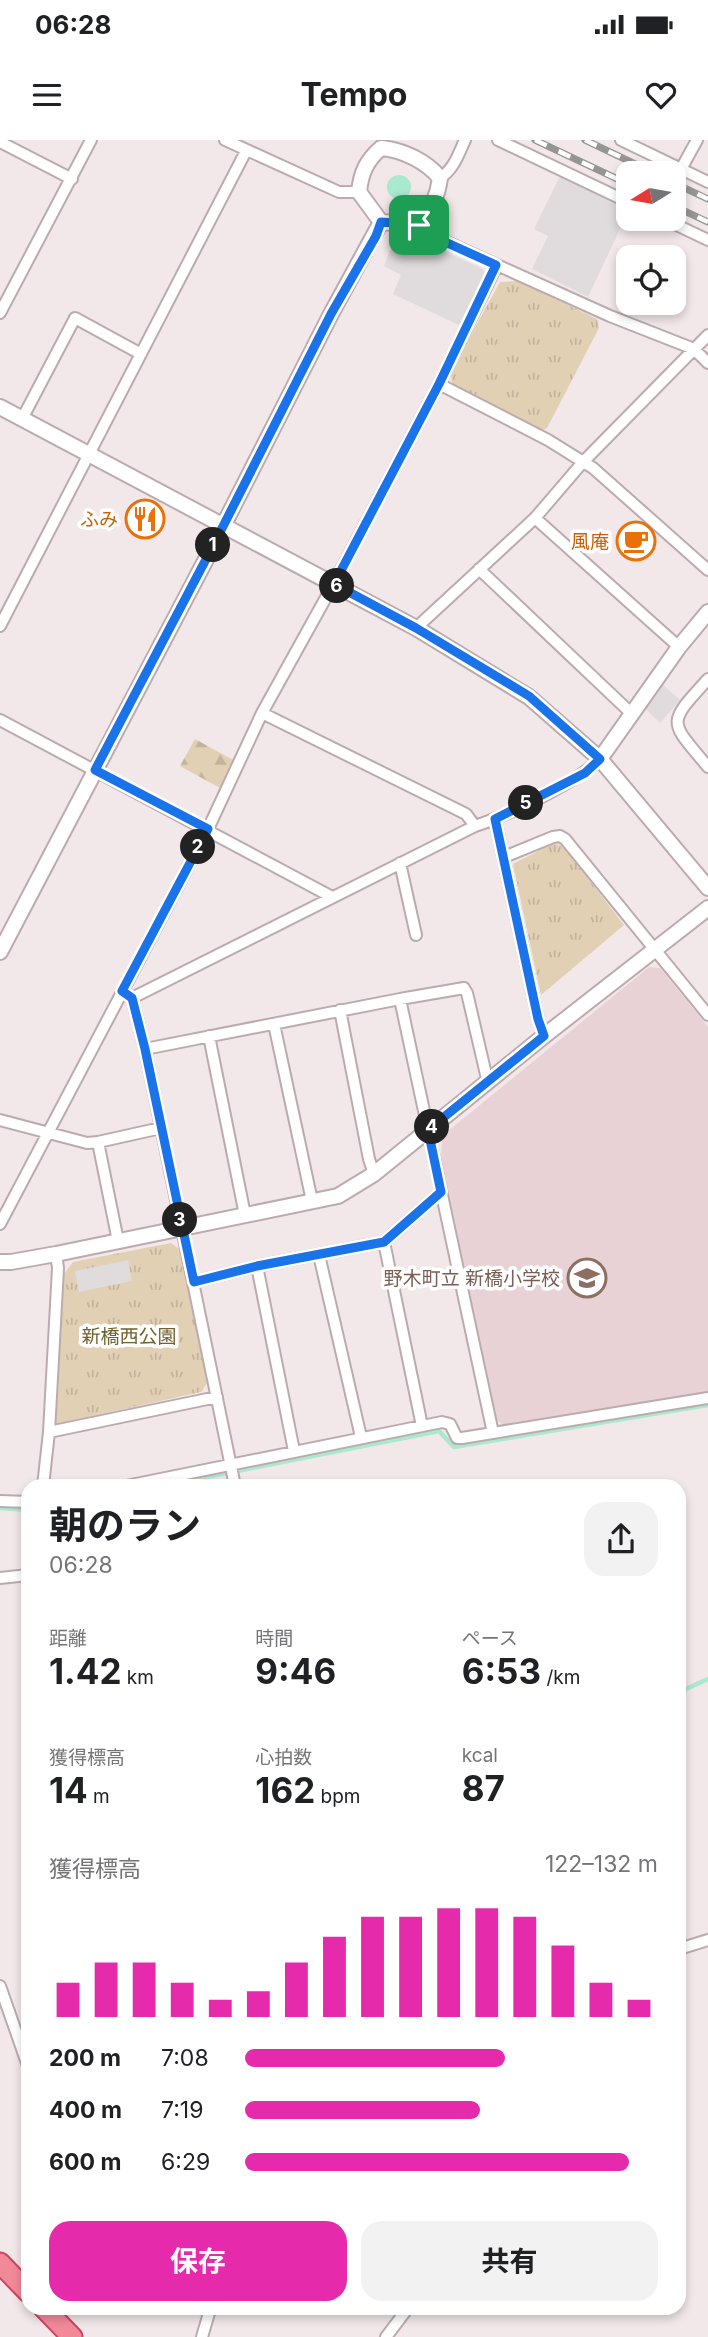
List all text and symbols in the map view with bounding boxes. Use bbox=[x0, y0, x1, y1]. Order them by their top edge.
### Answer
text: 06:28 bbox=[35, 9, 111, 40]
text: Tempo bbox=[301, 75, 407, 114]
icon: menu bbox=[28, 76, 66, 114]
icon: heart bbox=[642, 76, 680, 114]
north arrow bbox=[616, 161, 686, 231]
map controls bbox=[616, 161, 686, 315]
pin bbox=[389, 195, 449, 255]
icon: arrive bbox=[400, 206, 438, 244]
button: locate bbox=[616, 245, 686, 315]
restaurant icon: ふみ bbox=[124, 498, 166, 540]
place label: ふみ bbox=[80, 508, 118, 531]
cafe icon: 風庵 bbox=[615, 520, 657, 562]
pin: 1 bbox=[196, 528, 230, 562]
place label: 風庵 bbox=[571, 530, 609, 553]
text: 1 bbox=[208, 533, 217, 556]
pin: 6 bbox=[320, 568, 354, 604]
text: 6 bbox=[330, 574, 343, 597]
pin: 5 bbox=[508, 786, 544, 820]
text: 5 bbox=[519, 791, 532, 814]
pin: 2 bbox=[180, 830, 216, 864]
text: 2 bbox=[192, 835, 203, 858]
pin: 4 bbox=[414, 1110, 450, 1144]
text: 4 bbox=[425, 1115, 438, 1138]
pin: 3 bbox=[162, 1202, 198, 1238]
text: 3 bbox=[173, 1208, 186, 1231]
school or university icon: 野木町立 新橋小学校 bbox=[566, 1257, 608, 1299]
place label: 野木町立 新橋小学校 bbox=[384, 1267, 560, 1290]
park label: 新橋西公園 bbox=[81, 1325, 177, 1348]
text: 朝のラン bbox=[49, 1502, 201, 1548]
button: share bbox=[584, 1502, 658, 1576]
text: 06:28 bbox=[49, 1551, 113, 1579]
text: 距離 bbox=[49, 1627, 87, 1650]
text: 時間 bbox=[255, 1627, 293, 1650]
text: ペース bbox=[462, 1627, 518, 1650]
text: 1.42 bbox=[49, 1650, 122, 1692]
text: 9:46 bbox=[255, 1650, 336, 1692]
text: 6:53 bbox=[462, 1650, 541, 1692]
text: km bbox=[122, 1666, 154, 1689]
text: /km bbox=[541, 1666, 580, 1689]
text: kcal bbox=[462, 1744, 498, 1767]
text: 獲得標高 bbox=[49, 1746, 125, 1769]
text: 心拍数 bbox=[255, 1746, 312, 1769]
text: 87 bbox=[462, 1767, 505, 1809]
text: 14 bbox=[49, 1769, 88, 1811]
text: 162 bbox=[255, 1769, 315, 1811]
text: m bbox=[88, 1785, 110, 1808]
text: bpm bbox=[315, 1785, 360, 1808]
text: 122–132 m bbox=[545, 1850, 658, 1878]
text: 獲得標高 bbox=[49, 1855, 141, 1883]
text: 200 m bbox=[49, 2044, 121, 2072]
text: 7:08 bbox=[161, 2044, 209, 2072]
text: 400 m bbox=[49, 2096, 122, 2124]
text: 7:19 bbox=[161, 2096, 204, 2124]
text: 600 m bbox=[49, 2148, 121, 2176]
text: 6:29 bbox=[161, 2148, 210, 2176]
button: 保存 bbox=[49, 2221, 347, 2301]
button: 共有 bbox=[361, 2221, 658, 2301]

